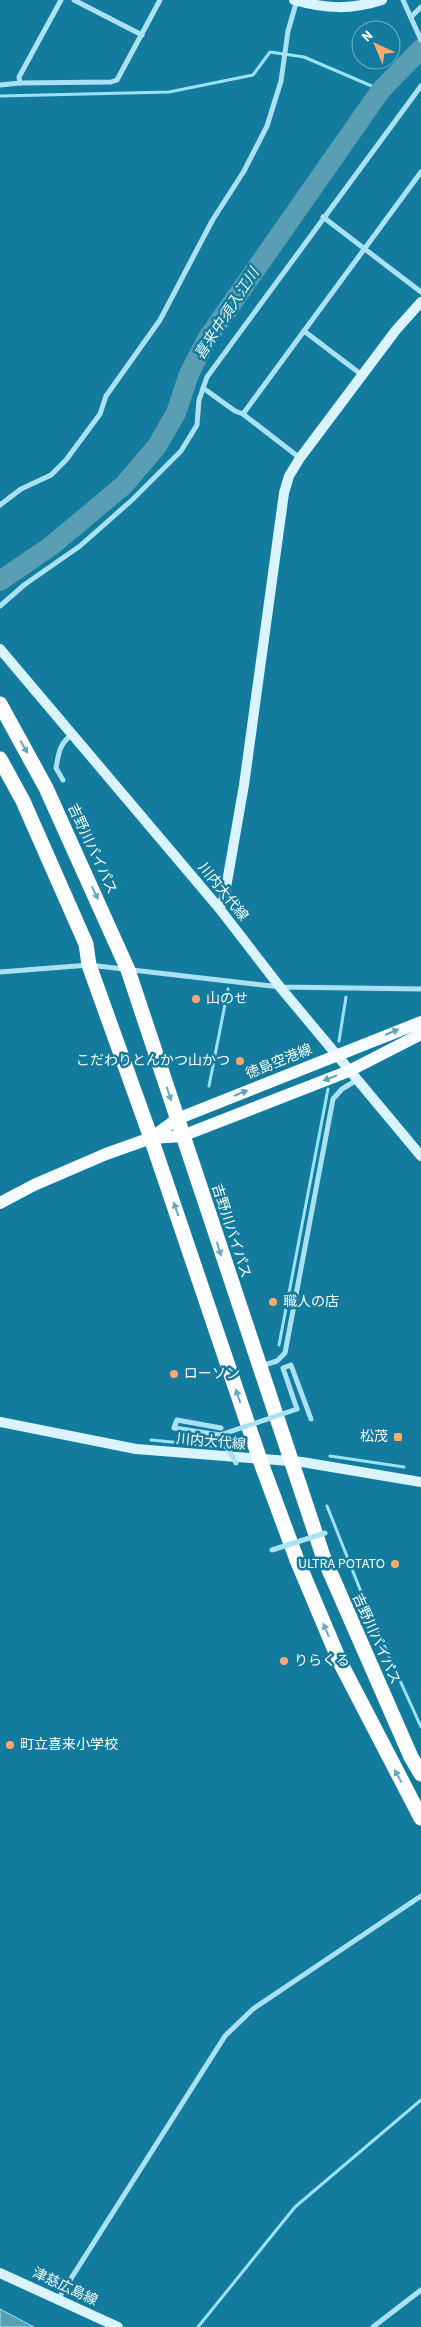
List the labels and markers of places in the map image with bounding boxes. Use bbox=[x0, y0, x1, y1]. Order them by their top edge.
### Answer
place label: 山のせ bbox=[206, 989, 248, 1009]
marker: 山のせ bbox=[190, 993, 202, 1005]
place label: こだわりとんかつ山かつ bbox=[76, 1051, 230, 1071]
marker: こだわりとんかつ山かつ bbox=[234, 1055, 246, 1067]
place label: 職人の店 bbox=[283, 1292, 339, 1312]
marker: 職人の店 bbox=[267, 1296, 279, 1308]
place label: ローソン bbox=[184, 1364, 240, 1384]
marker: ローソン bbox=[168, 1368, 180, 1380]
place label: 松茂 bbox=[360, 1427, 388, 1447]
marker: 松茂 bbox=[392, 1431, 404, 1443]
place label: ULTRA POTATO bbox=[298, 1554, 385, 1574]
marker: ULTRA POTATO bbox=[389, 1558, 401, 1570]
place label: りらくる bbox=[294, 1651, 350, 1671]
marker: りらくる bbox=[278, 1655, 290, 1667]
place label: 町立喜来小学校 bbox=[20, 1735, 118, 1755]
marker: 町立喜来小学校 bbox=[4, 1739, 16, 1751]

